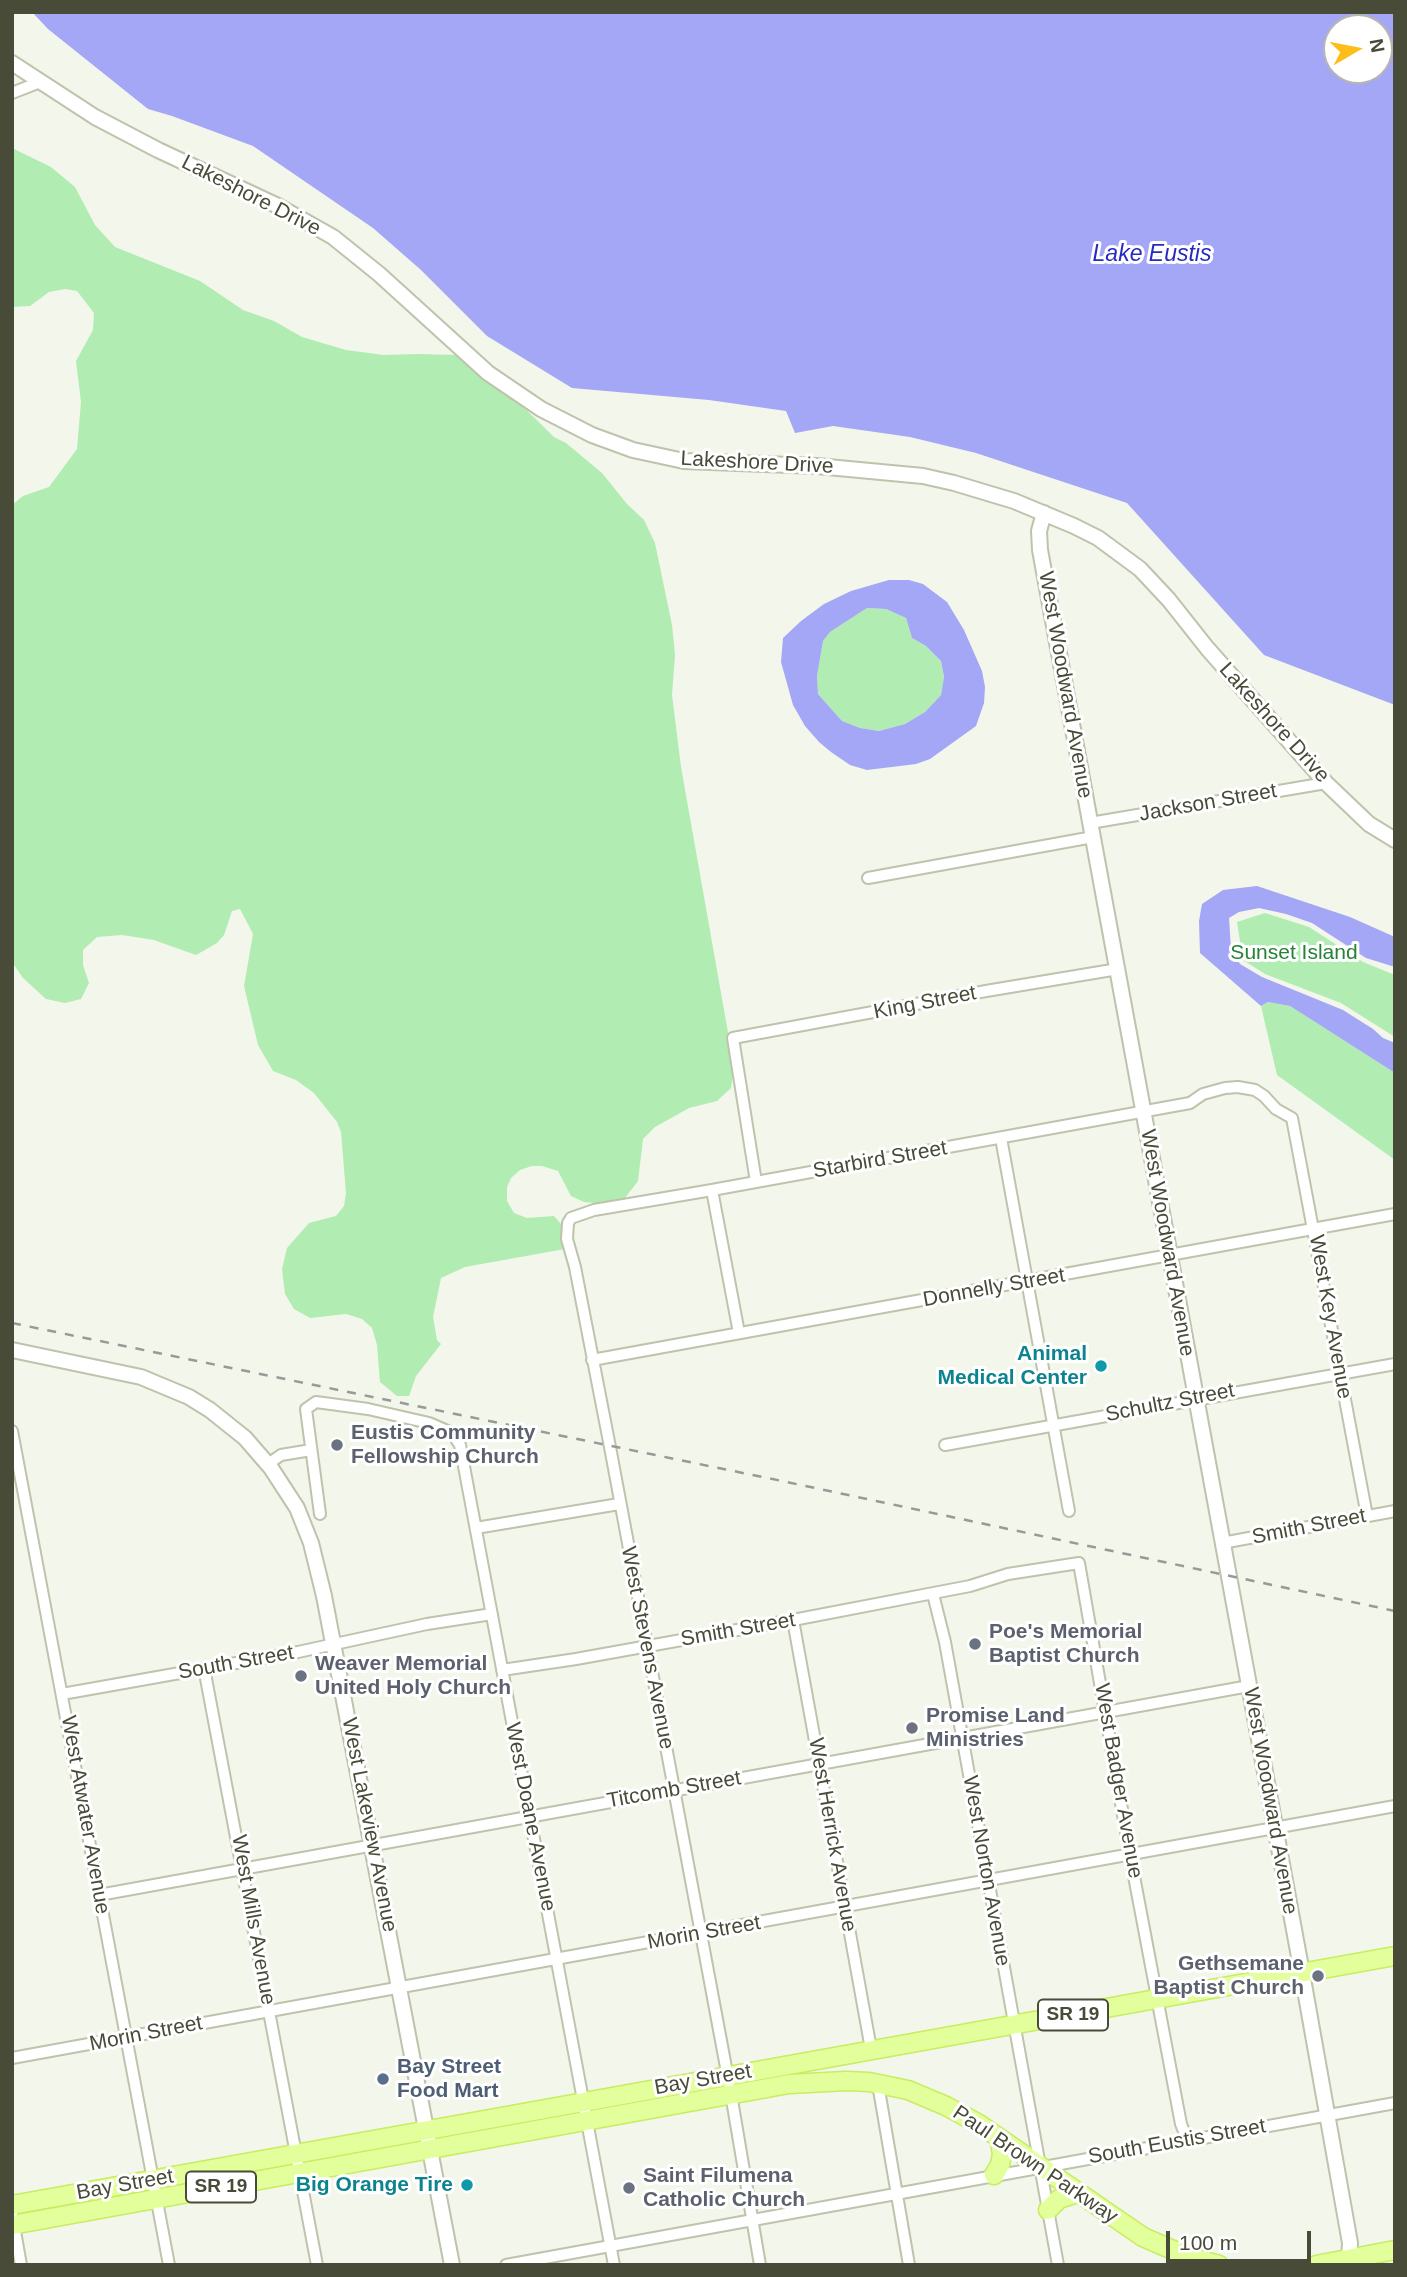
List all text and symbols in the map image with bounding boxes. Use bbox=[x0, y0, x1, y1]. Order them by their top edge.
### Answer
north arrow bbox=[1323, 14, 1393, 84]
text: N bbox=[1366, 37, 1389, 54]
street label: Lakeshore Drive bbox=[177, 150, 325, 242]
water label: Lake Eustis bbox=[1093, 241, 1211, 269]
street label: Lakeshore Drive bbox=[680, 446, 834, 480]
street label: West Woodward Avenue bbox=[1033, 570, 1097, 800]
street label: Lakeshore Drive bbox=[1213, 658, 1335, 788]
street label: Jackson Street bbox=[1137, 779, 1279, 827]
park label: Sunset Island bbox=[1230, 940, 1358, 966]
street label: King Street bbox=[872, 981, 978, 1025]
street label: West Woodward Avenue bbox=[1135, 1128, 1199, 1358]
street label: Starbird Street bbox=[811, 1136, 949, 1184]
street label: West Key Avenue bbox=[1303, 1233, 1357, 1401]
street label: Donnelly Street bbox=[921, 1263, 1067, 1313]
place label: Animal Medical Center bbox=[938, 1341, 1087, 1391]
marker: Animal Medical Center bbox=[1093, 1358, 1109, 1374]
street label: Schultz Street bbox=[1103, 1378, 1237, 1428]
place label: Eustis Community Fellowship Church bbox=[351, 1420, 539, 1470]
marker: Eustis Community Fellowship Church bbox=[329, 1437, 345, 1453]
street label: Smith Street bbox=[1250, 1504, 1368, 1550]
street label: West Stevens Avenue bbox=[615, 1545, 679, 1751]
street label: Smith Street bbox=[679, 1608, 797, 1652]
place label: Poe's Memorial Baptist Church bbox=[989, 1619, 1142, 1669]
marker: Poe's Memorial Baptist Church bbox=[967, 1636, 983, 1652]
street label: South Street bbox=[176, 1640, 296, 1686]
place label: Weaver Memorial United Holy Church bbox=[315, 1651, 511, 1701]
marker: Weaver Memorial United Holy Church bbox=[293, 1668, 309, 1684]
street label: West Badger Avenue bbox=[1088, 1681, 1148, 1881]
street label: West Woodward Avenue bbox=[1238, 1686, 1302, 1916]
place label: Promise Land Ministries bbox=[926, 1703, 1065, 1753]
street label: West Atwater Avenue bbox=[55, 1714, 115, 1916]
street label: West Lakeview Avenue bbox=[336, 1716, 402, 1934]
street label: West Doane Avenue bbox=[499, 1720, 561, 1914]
marker: Promise Land Ministries bbox=[904, 1720, 920, 1736]
street label: West Herrick Avenue bbox=[803, 1736, 861, 1934]
street label: Titcomb Street bbox=[605, 1766, 743, 1814]
street label: West Norton Avenue bbox=[957, 1774, 1015, 1968]
street label: West Mills Avenue bbox=[226, 1833, 280, 2007]
street label: Morin Street bbox=[645, 1911, 763, 1955]
place label: Gethsemane Baptist Church bbox=[1153, 1951, 1304, 2001]
marker: Gethsemane Baptist Church bbox=[1310, 1968, 1326, 1984]
road number: SR 19 bbox=[1038, 1999, 1108, 2030]
street label: Morin Street bbox=[87, 2011, 205, 2057]
place label: Bay Street Food Mart bbox=[397, 2054, 501, 2104]
street label: Bay Street bbox=[653, 2059, 753, 2101]
marker: Bay Street Food Mart bbox=[375, 2071, 391, 2087]
street label: Paul Brown Parkway bbox=[948, 2100, 1122, 2230]
street label: South Eustis Street bbox=[1086, 2114, 1268, 2170]
place label: Saint Filumena Catholic Church bbox=[643, 2163, 805, 2213]
street label: Bay Street bbox=[75, 2164, 175, 2206]
road number: SR 19 bbox=[186, 2172, 256, 2202]
place label: Big Orange Tire bbox=[296, 2172, 453, 2198]
marker: Big Orange Tire bbox=[459, 2177, 475, 2193]
marker: Saint Filumena Catholic Church bbox=[621, 2180, 637, 2196]
scale bar bbox=[1169, 2218, 1314, 2262]
text: 100 m bbox=[1179, 2231, 1237, 2254]

